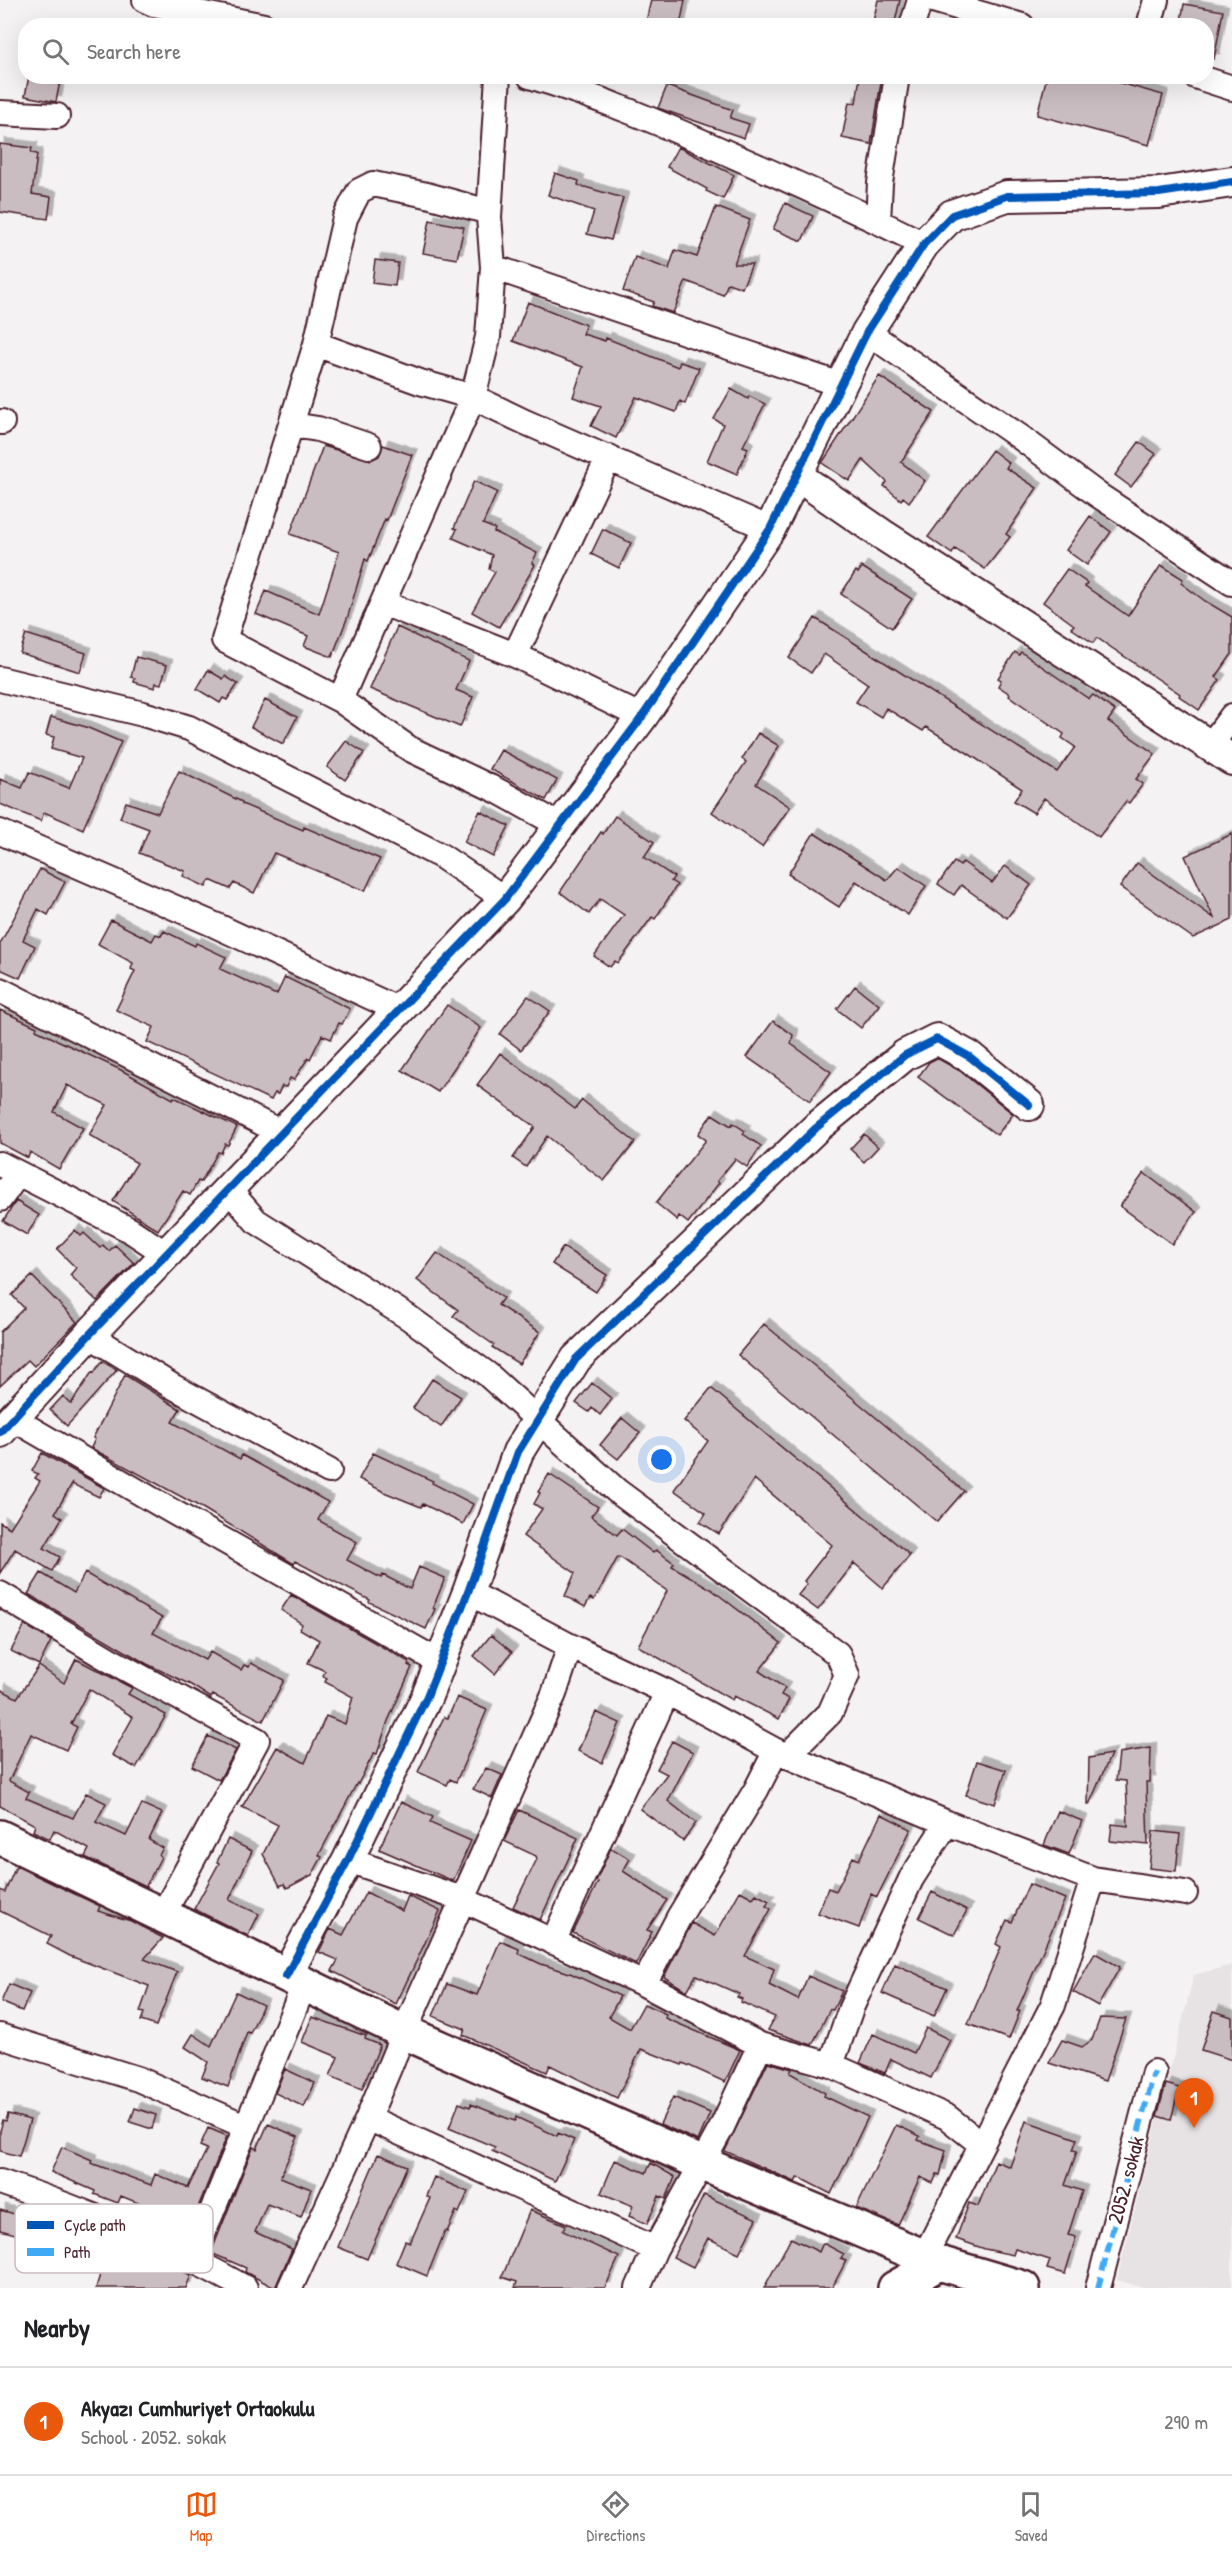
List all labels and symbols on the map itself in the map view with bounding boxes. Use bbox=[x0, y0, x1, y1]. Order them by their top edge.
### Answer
your location bbox=[647, 1445, 676, 1474]
pin: 1 bbox=[1174, 2078, 1214, 2128]
street label: 2052. sokak bbox=[1100, 2133, 1151, 2227]
legend bbox=[15, 2204, 213, 2273]
text: Cycle path bbox=[64, 2214, 126, 2236]
text: Path bbox=[64, 2241, 90, 2263]

